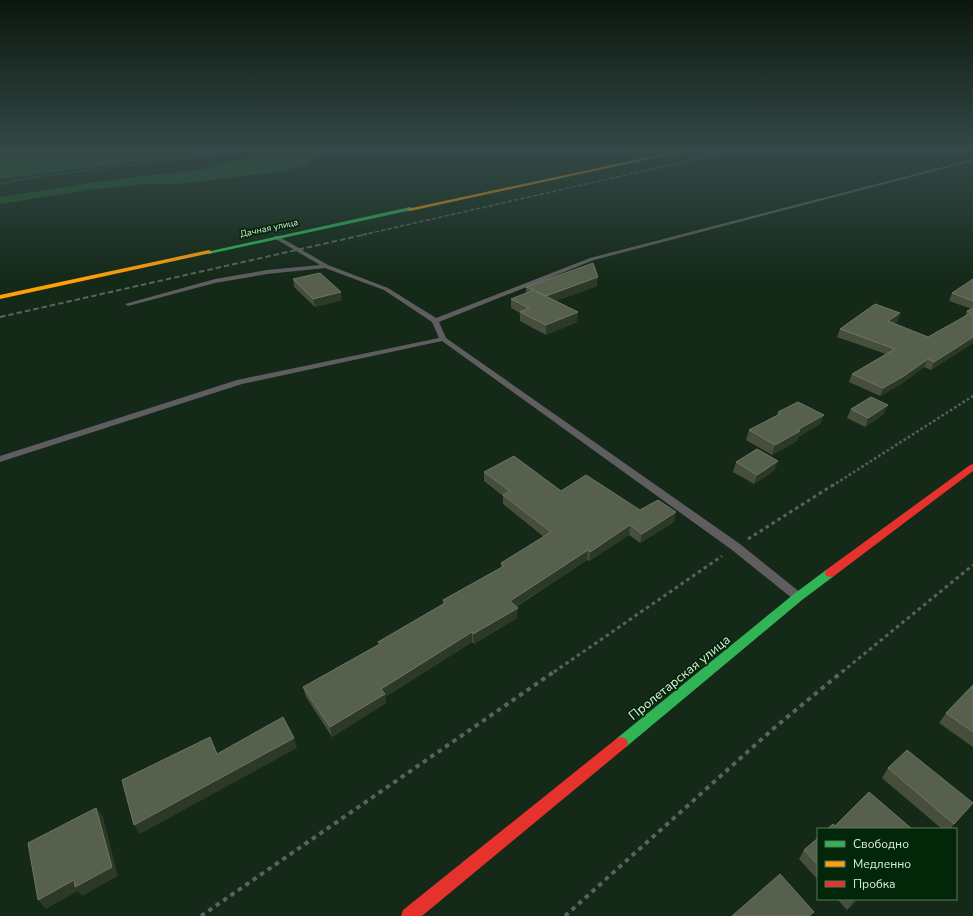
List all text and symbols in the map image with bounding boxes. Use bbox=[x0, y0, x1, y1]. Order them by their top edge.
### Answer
street label: Дачная улица bbox=[239, 216, 299, 240]
street label: Пролетарская улица bbox=[625, 631, 734, 725]
legend bbox=[817, 828, 957, 900]
text: Свободно bbox=[853, 836, 909, 852]
text: Медленно bbox=[853, 856, 911, 872]
text: Пробка bbox=[853, 876, 896, 892]

